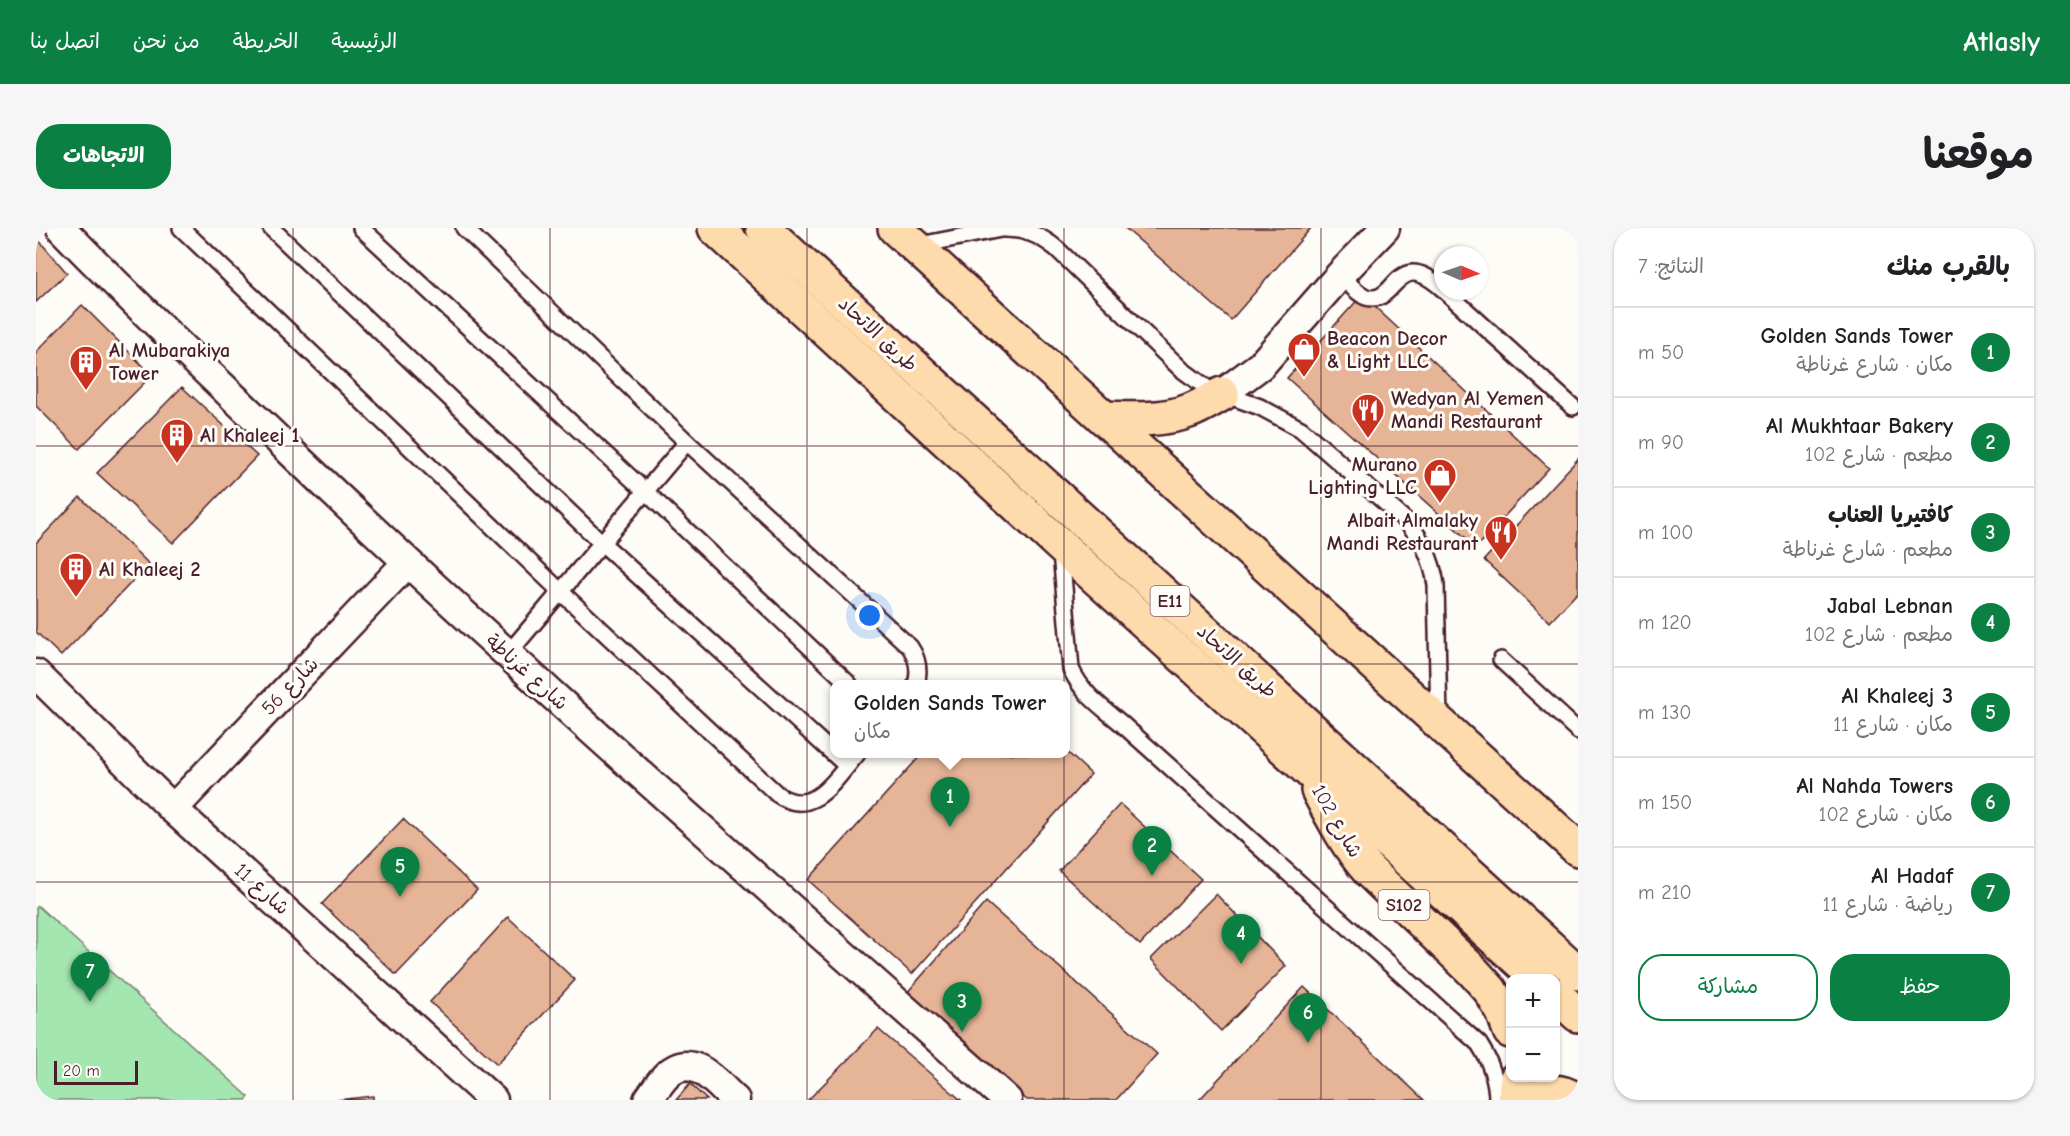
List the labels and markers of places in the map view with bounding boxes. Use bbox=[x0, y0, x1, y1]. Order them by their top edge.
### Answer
place label: Beacon Decor & Light LLC bbox=[1327, 327, 1447, 373]
shop icon: Beacon Decor & Light LLC bbox=[1286, 331, 1322, 378]
place label: Al Mubarakiya Tower bbox=[109, 339, 230, 385]
building icon: Al Mubarakiya Tower bbox=[68, 344, 104, 391]
place label: Wedyan Al Yemen Mandi Restaurant bbox=[1391, 387, 1544, 433]
restaurant icon: Wedyan Al Yemen Mandi Restaurant bbox=[1350, 392, 1386, 439]
building icon: Al Khaleej 1 bbox=[159, 417, 195, 464]
place label: Al Khaleej 1 bbox=[200, 424, 300, 447]
place label: Murano Lighting LLC bbox=[1308, 453, 1417, 499]
shop icon: Murano Lighting LLC bbox=[1422, 457, 1458, 504]
place label: Albait Almalaky Mandi Restaurant bbox=[1327, 509, 1479, 555]
restaurant icon: Albait Almalaky Mandi Restaurant bbox=[1483, 514, 1519, 561]
building icon: Al Khaleej 2 bbox=[58, 551, 94, 598]
place label: Al Khaleej 2 bbox=[99, 558, 201, 581]
pin: 1 bbox=[930, 778, 970, 827]
pin: 2 bbox=[1132, 826, 1172, 876]
pin: 5 bbox=[380, 848, 420, 897]
pin: 4 bbox=[1222, 914, 1260, 964]
pin: 7 bbox=[70, 952, 110, 1002]
pin: 3 bbox=[942, 982, 982, 1032]
pin: 6 bbox=[1288, 994, 1328, 1043]

